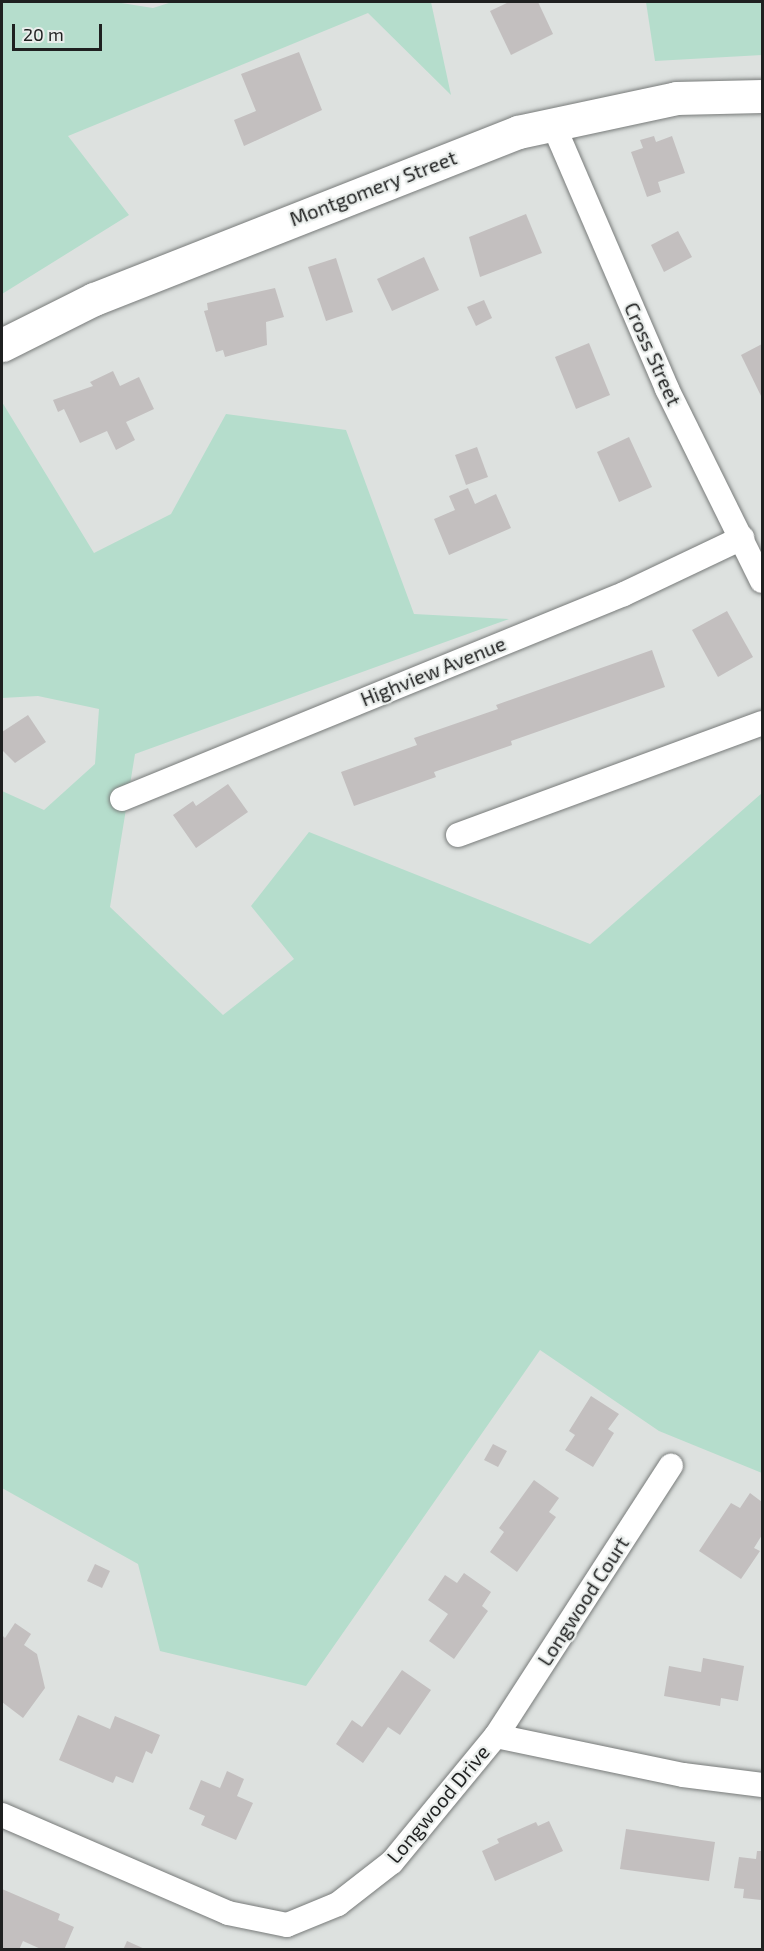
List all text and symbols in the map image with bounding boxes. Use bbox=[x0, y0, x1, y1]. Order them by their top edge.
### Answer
scale bar bbox=[15, 12, 105, 50]
text: 20 m bbox=[23, 23, 64, 45]
street label: Montgomery Street bbox=[286, 145, 460, 231]
street label: Cross Street bbox=[619, 298, 687, 410]
street label: Highview Avenue bbox=[356, 631, 510, 711]
street label: Longwood Court bbox=[532, 1532, 634, 1670]
street label: Longwood Drive bbox=[382, 1740, 494, 1868]

